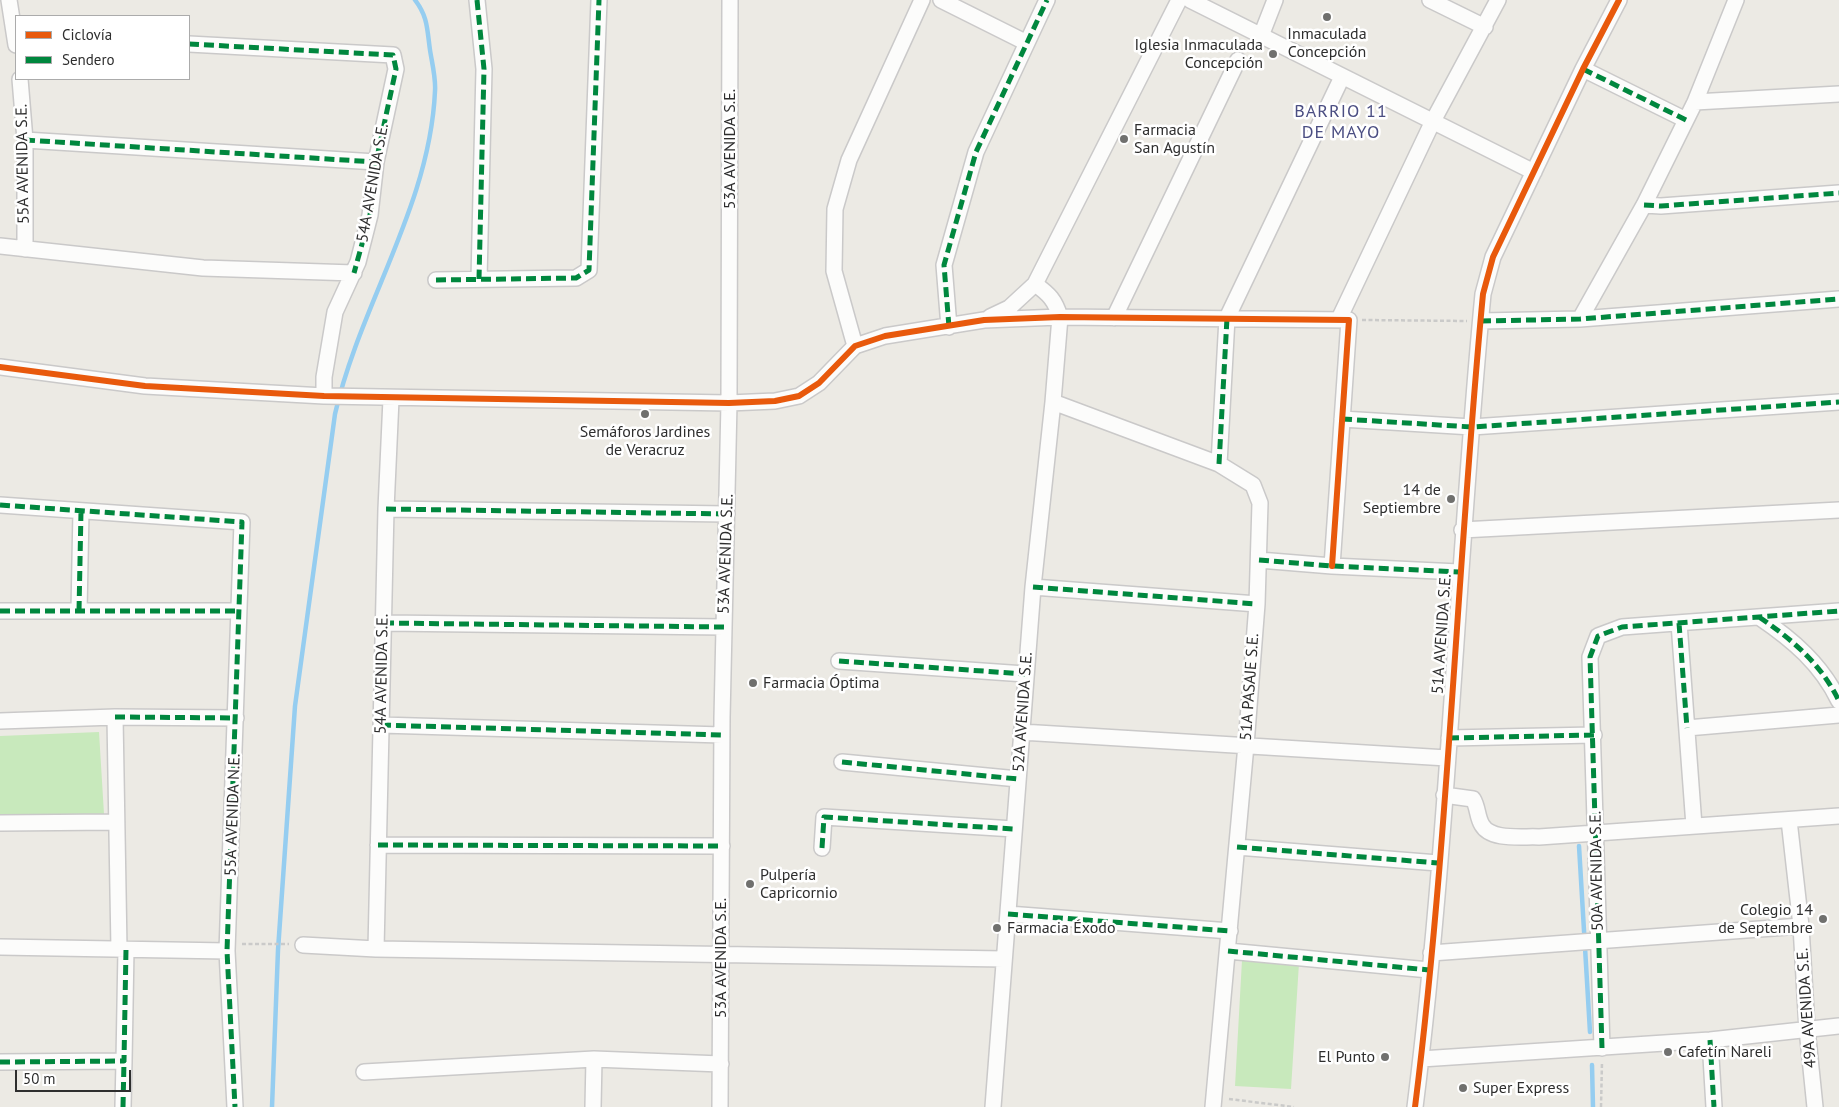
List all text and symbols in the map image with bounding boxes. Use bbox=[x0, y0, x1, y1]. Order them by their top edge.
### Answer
marker: Inmaculada Concepción bbox=[1321, 11, 1333, 23]
legend bbox=[15, 15, 190, 80]
place label: Inmaculada Concepción bbox=[1287, 24, 1367, 62]
text: Ciclovía bbox=[62, 25, 112, 44]
place label: Iglesia Inmaculada Concepción bbox=[1134, 35, 1263, 73]
marker: Iglesia Inmaculada Concepción bbox=[1267, 48, 1279, 60]
text: Sendero bbox=[62, 50, 115, 69]
street label: 53A AVENIDA S.E. bbox=[720, 89, 740, 209]
district label: BARRIO 11 DE MAYO bbox=[1293, 101, 1389, 144]
street label: 55A AVENIDA S.E. bbox=[12, 104, 34, 224]
place label: Farmacia San Agustín bbox=[1134, 120, 1215, 158]
street label: 54A AVENIDA S.E. bbox=[353, 122, 393, 244]
marker: Farmacia San Agustín bbox=[1118, 133, 1130, 145]
marker: Semáforos Jardines de Veracruz bbox=[639, 408, 651, 420]
place label: Semáforos Jardines de Veracruz bbox=[580, 422, 710, 460]
place label: 14 de Septiembre bbox=[1363, 480, 1441, 518]
street label: 53A AVENIDA S.E. bbox=[714, 493, 738, 615]
marker: 14 de Septiembre bbox=[1445, 493, 1457, 505]
street label: 51A AVENIDA S.E. bbox=[1428, 573, 1456, 695]
street label: 54A AVENIDA S.E. bbox=[371, 614, 393, 734]
street label: 51A PASAJE S.E. bbox=[1237, 633, 1263, 741]
street label: 52A AVENIDA S.E. bbox=[1009, 651, 1037, 773]
place label: Farmacia Óptima bbox=[763, 673, 880, 693]
marker: Farmacia Óptima bbox=[747, 677, 759, 689]
street label: 55A AVENIDA N.E. bbox=[221, 753, 245, 877]
street label: 50A AVENIDA S.E. bbox=[1586, 811, 1608, 931]
place label: Pulpería Capricornio bbox=[760, 865, 838, 903]
marker: Pulpería Capricornio bbox=[744, 878, 756, 890]
street label: 53A AVENIDA S.E. bbox=[711, 898, 731, 1018]
place label: Colegio 14 de Septembre bbox=[1718, 900, 1813, 938]
marker: Colegio 14 de Septembre bbox=[1817, 913, 1829, 925]
place label: Farmacia Éxodo bbox=[1007, 918, 1115, 938]
marker: Farmacia Éxodo bbox=[991, 922, 1003, 934]
street label: 49A AVENIDA S.E. bbox=[1793, 947, 1821, 1069]
place label: Cafetín Nareli bbox=[1678, 1042, 1772, 1062]
marker: Cafetín Nareli bbox=[1662, 1046, 1674, 1058]
place label: El Punto bbox=[1318, 1047, 1375, 1067]
marker: El Punto bbox=[1379, 1051, 1391, 1063]
scale bar bbox=[18, 1060, 134, 1092]
text: 50 m bbox=[23, 1069, 56, 1088]
place label: Super Express bbox=[1473, 1078, 1569, 1098]
marker: Super Express bbox=[1457, 1082, 1469, 1094]

